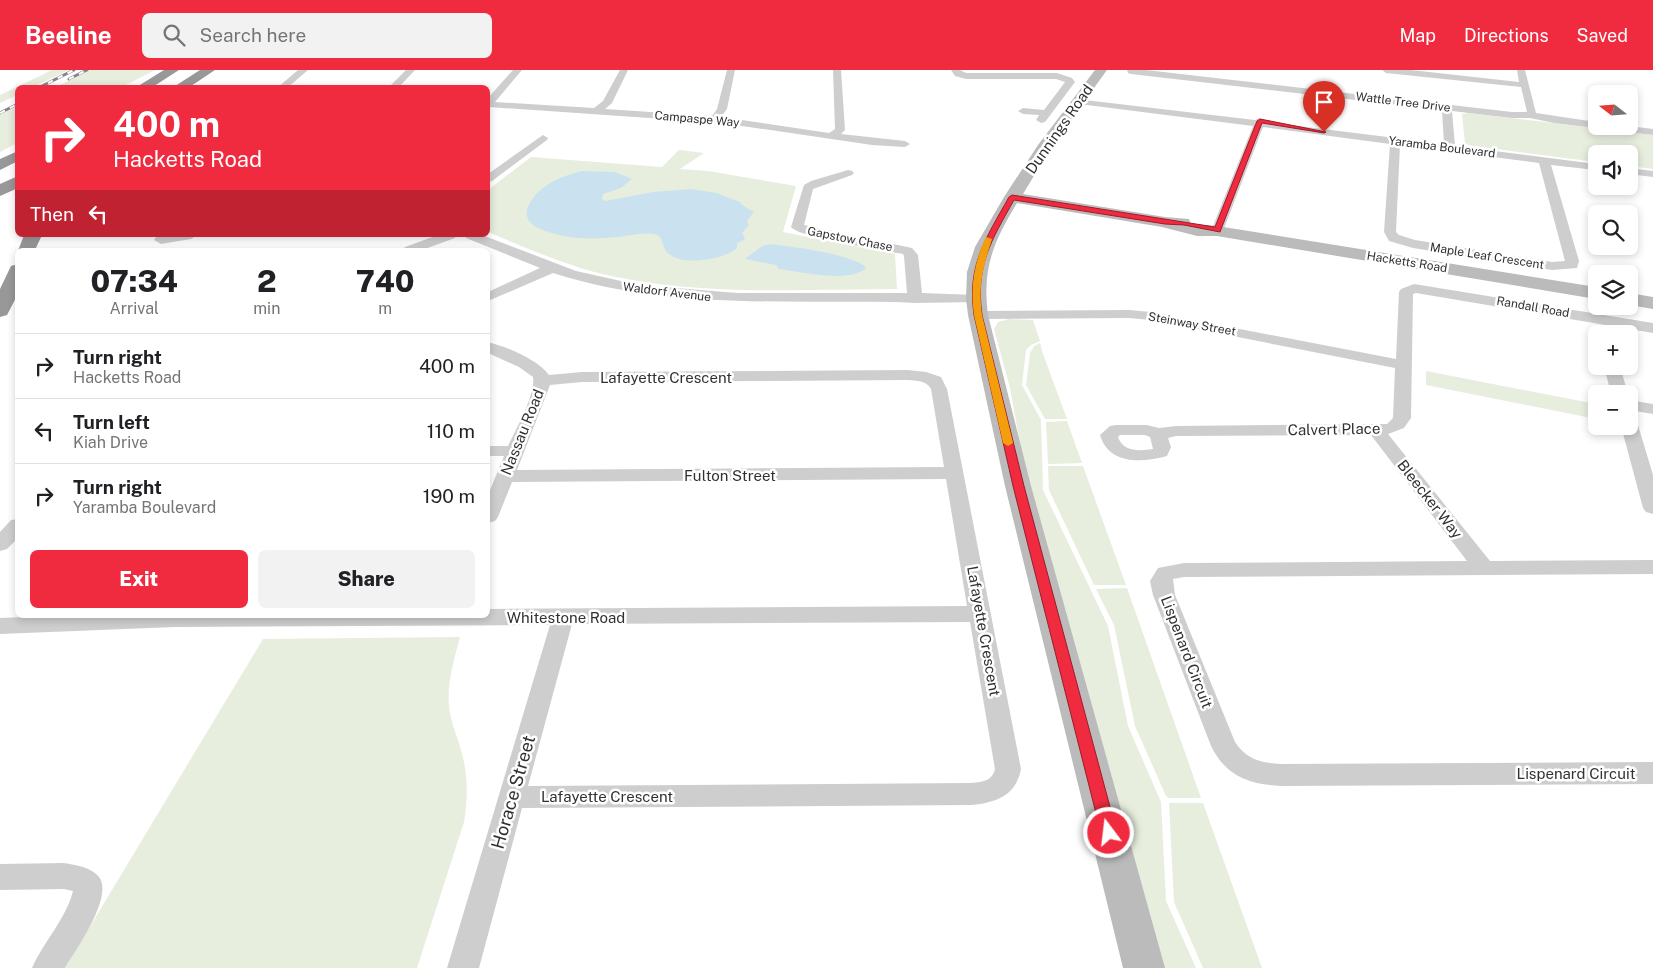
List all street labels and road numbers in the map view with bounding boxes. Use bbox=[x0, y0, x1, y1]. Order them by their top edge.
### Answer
street label: Dunnings Road bbox=[1022, 81, 1096, 177]
street label: Wattle Tree Drive bbox=[1355, 89, 1451, 115]
street label: Campaspe Way bbox=[654, 108, 741, 130]
street label: Yaramba Boulevard bbox=[1388, 134, 1496, 160]
street label: Gapstow Chase bbox=[806, 224, 894, 254]
street label: Maple Leaf Crescent bbox=[1429, 240, 1545, 272]
street label: Hacketts Road bbox=[1366, 249, 1448, 275]
street label: Waldorf Avenue bbox=[622, 280, 712, 304]
street label: Randall Road bbox=[1495, 294, 1571, 320]
street label: Steinway Street bbox=[1147, 309, 1237, 339]
street label: Lafayette Crescent bbox=[600, 369, 732, 386]
street label: Nassau Road bbox=[497, 387, 547, 477]
street label: Calvert Place bbox=[1287, 420, 1381, 438]
street label: Bleecker Way bbox=[1394, 456, 1466, 542]
street label: Fulton Street bbox=[684, 467, 776, 484]
street label: Lafayette Crescent bbox=[964, 564, 1004, 698]
street label: Lispenard Circuit bbox=[1158, 593, 1216, 711]
street label: Whitestone Road bbox=[507, 609, 625, 626]
street label: Horace Street bbox=[487, 733, 539, 851]
street label: Lispenard Circuit bbox=[1516, 765, 1636, 782]
street label: Lafayette Crescent bbox=[541, 788, 673, 805]

